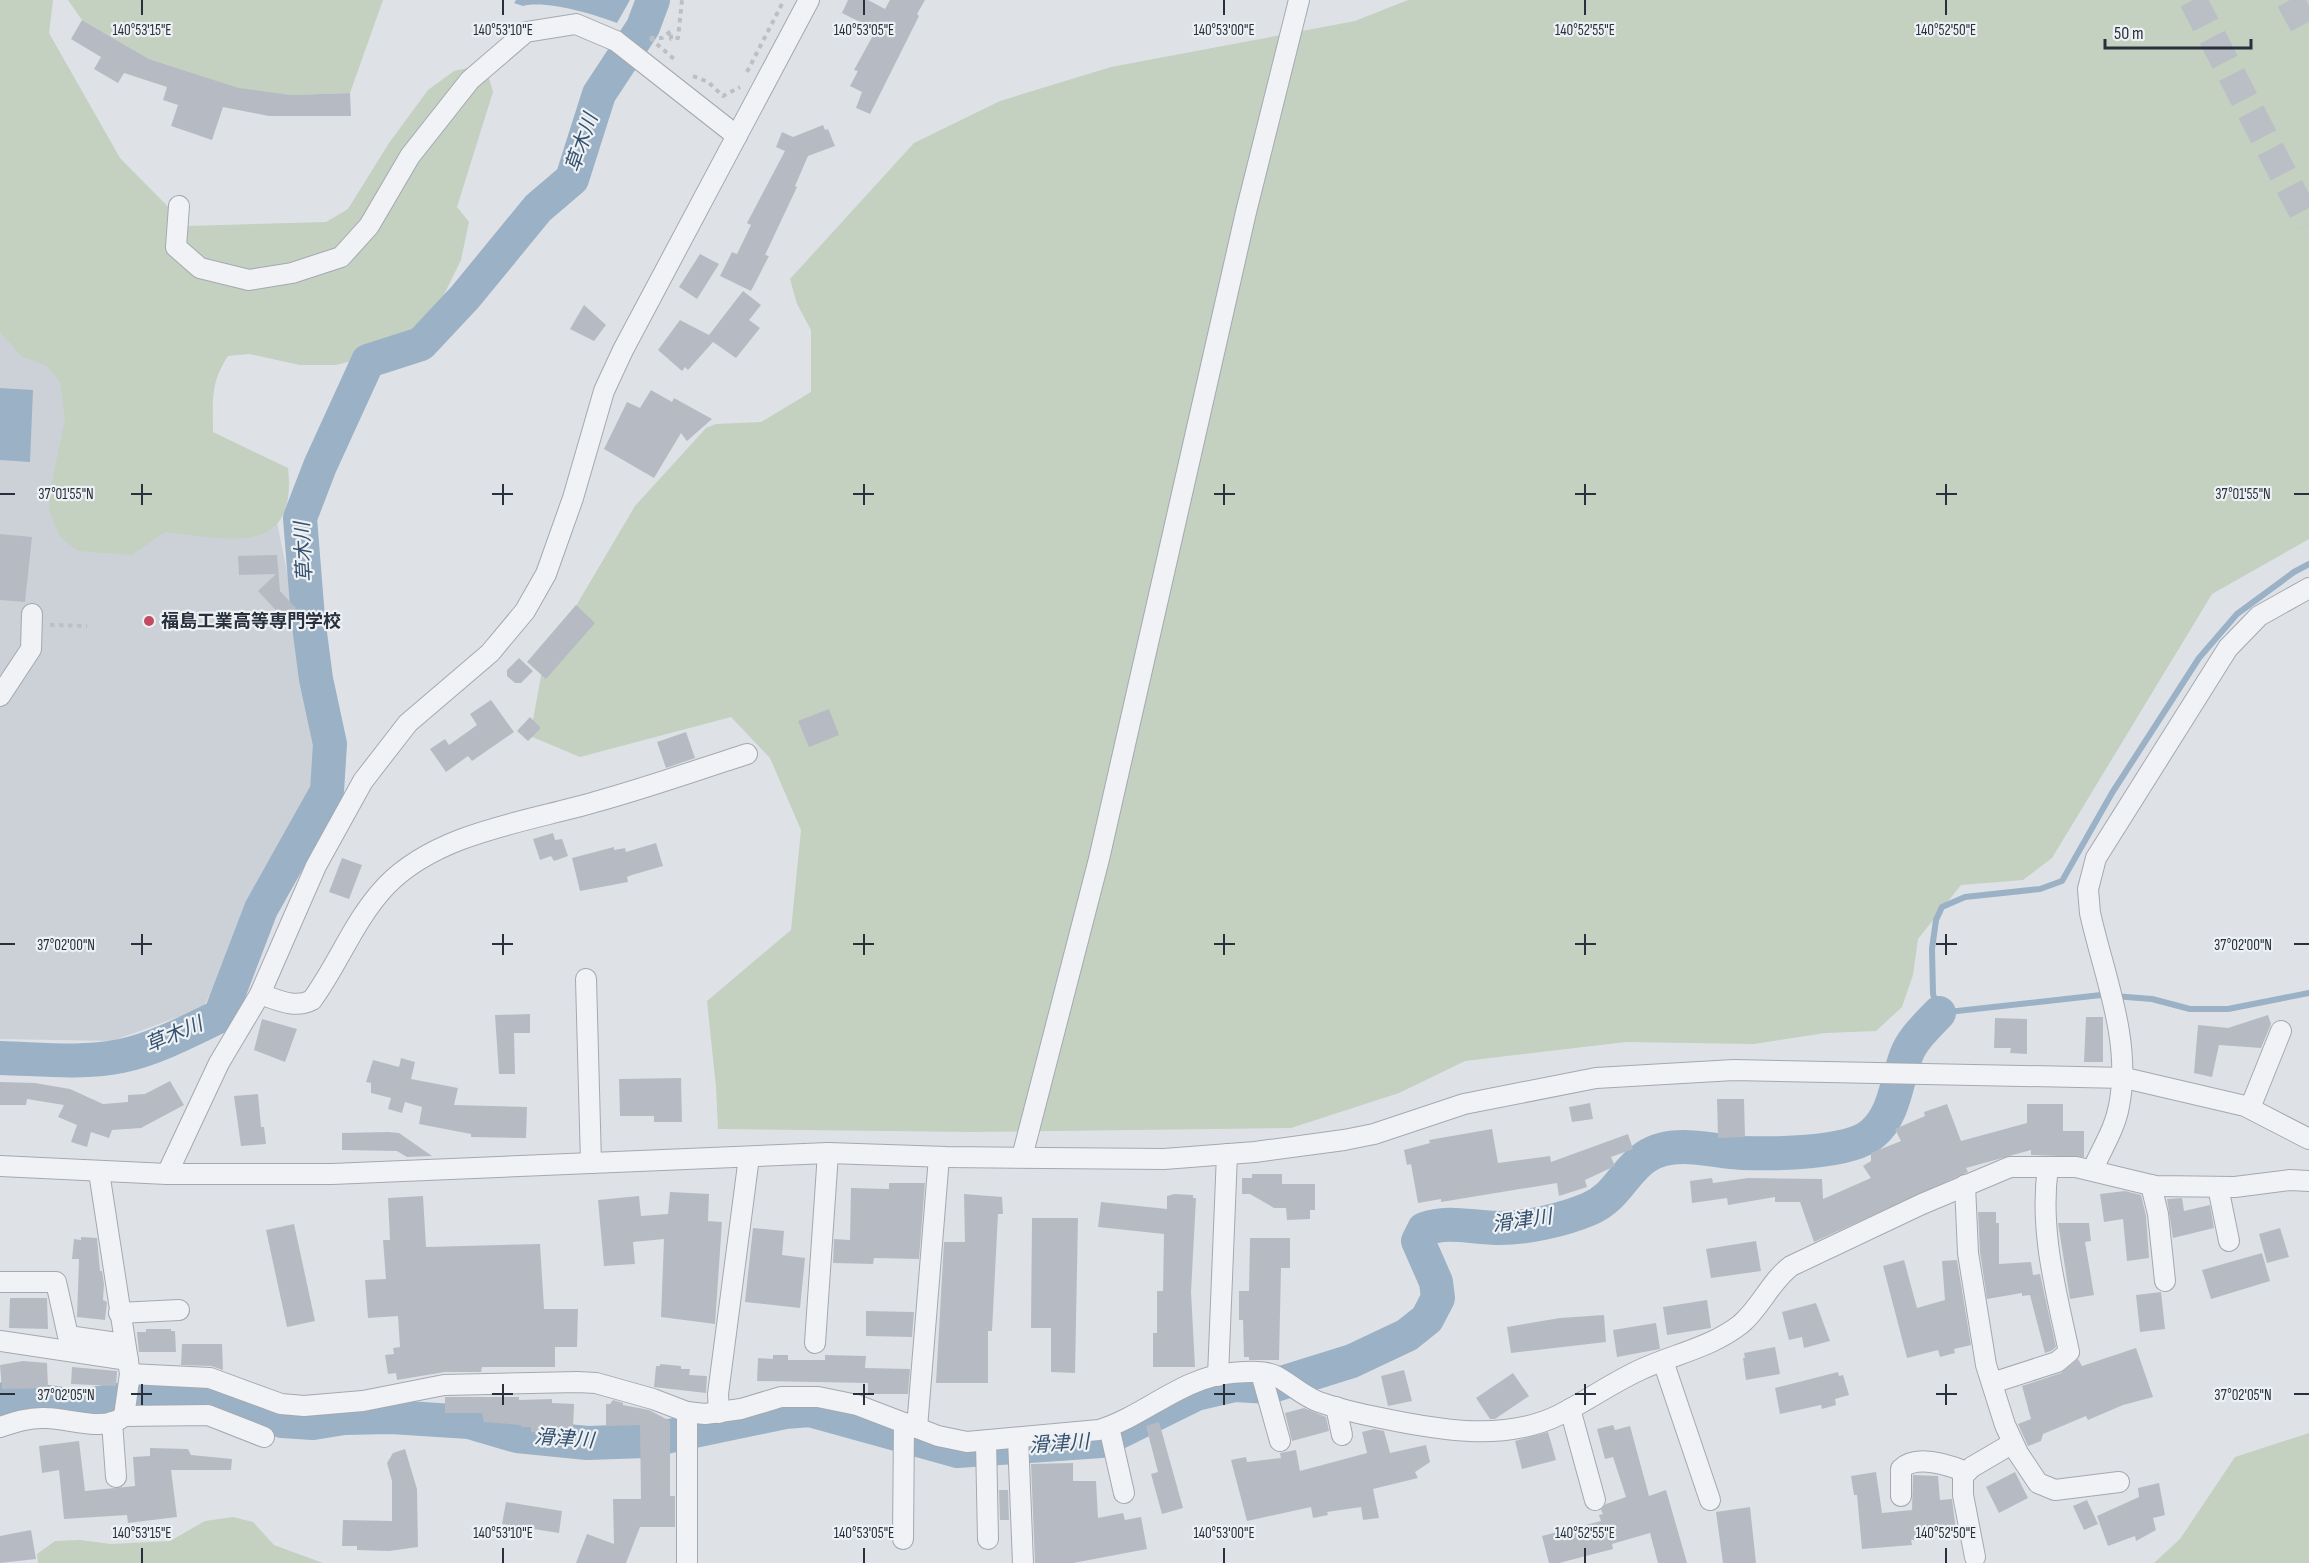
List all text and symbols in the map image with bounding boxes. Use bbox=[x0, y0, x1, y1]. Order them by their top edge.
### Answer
scale bar bbox=[2105, 12, 2250, 50]
text: 140°53'15"E bbox=[112, 21, 172, 40]
text: 140°53'10"E bbox=[473, 21, 533, 40]
text: 140°53'05"E bbox=[834, 21, 894, 40]
text: 140°53'00"E bbox=[1193, 21, 1255, 40]
text: 140°52'55"E bbox=[1555, 21, 1615, 40]
text: 140°52'50"E bbox=[1916, 21, 1976, 40]
text: 50 m bbox=[2114, 23, 2144, 44]
water label: 草木川 bbox=[561, 109, 604, 175]
text: 37°01'55"N bbox=[38, 485, 94, 504]
text: 37°01'55"N bbox=[2215, 485, 2271, 504]
water label: 草木川 bbox=[290, 519, 318, 583]
place label: 福島工業高等専門学校 bbox=[161, 611, 341, 632]
marker: 福島工業高等専門学校 bbox=[142, 614, 156, 628]
text: 37°02'00"N bbox=[37, 936, 95, 955]
text: 37°02'00"N bbox=[2214, 936, 2272, 955]
water label: 草木川 bbox=[142, 1011, 208, 1058]
water label: 滑津川 bbox=[1491, 1205, 1555, 1237]
text: 37°02'05"N bbox=[37, 1386, 95, 1405]
text: 37°02'05"N bbox=[2214, 1386, 2272, 1405]
water label: 滑津川 bbox=[533, 1425, 597, 1453]
water label: 滑津川 bbox=[1028, 1430, 1092, 1458]
text: 140°53'15"E bbox=[112, 1524, 172, 1543]
text: 140°53'10"E bbox=[473, 1524, 533, 1543]
text: 140°53'05"E bbox=[834, 1524, 894, 1543]
text: 140°53'00"E bbox=[1193, 1524, 1255, 1543]
text: 140°52'55"E bbox=[1555, 1524, 1615, 1543]
text: 140°52'50"E bbox=[1916, 1524, 1976, 1543]

